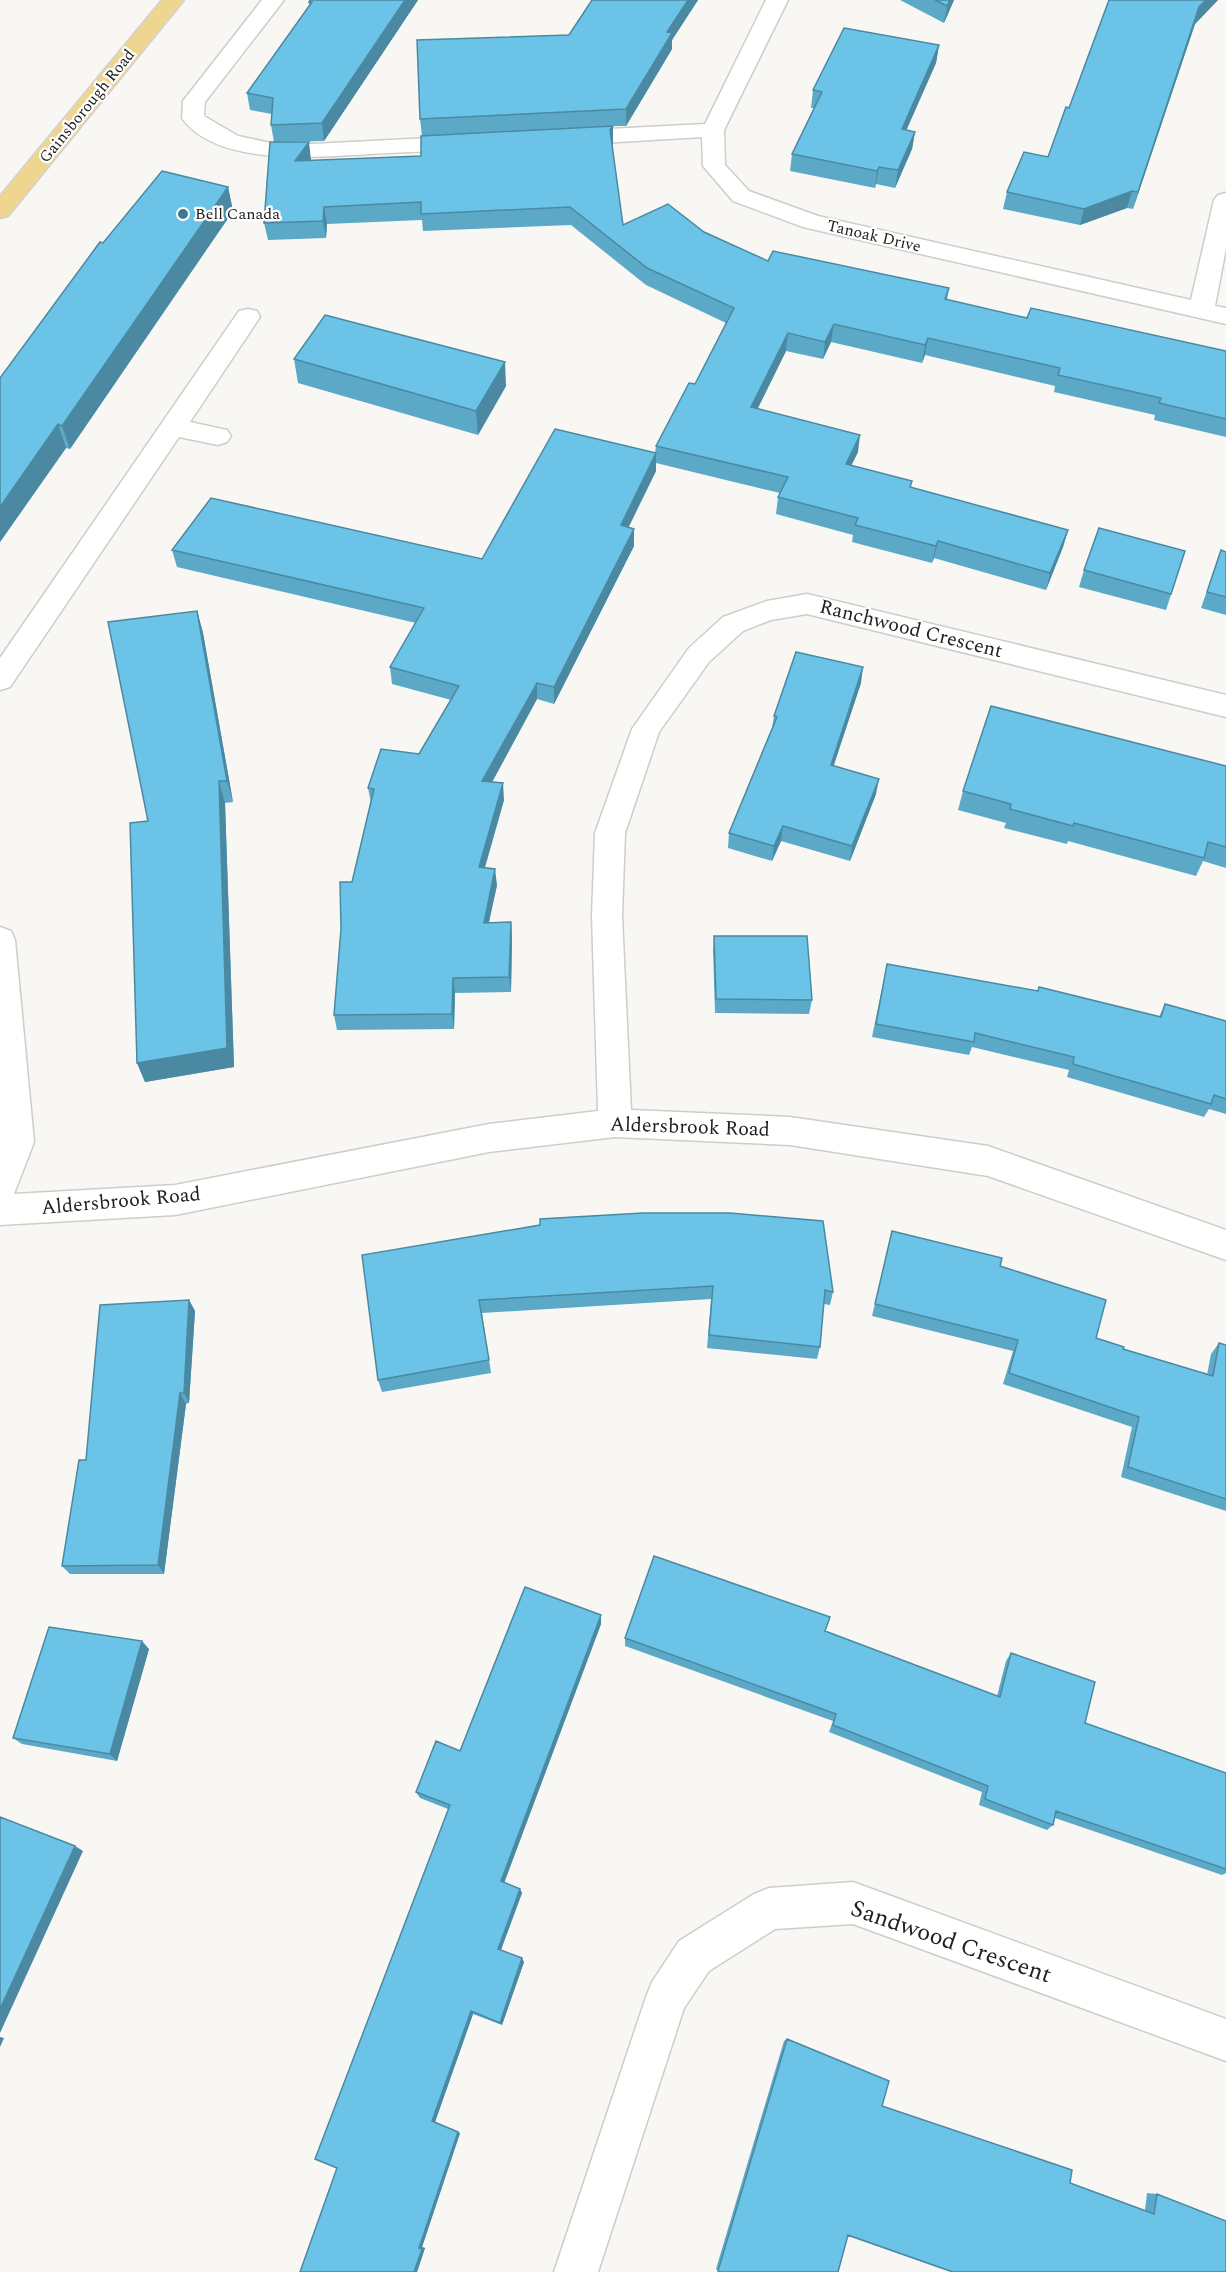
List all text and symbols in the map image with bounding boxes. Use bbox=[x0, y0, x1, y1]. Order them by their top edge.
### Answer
street label: Gainsborough Road bbox=[33, 44, 141, 168]
place label: Bell Canada bbox=[195, 202, 280, 226]
marker: Bell Canada bbox=[176, 207, 190, 221]
street label: Tanoak Drive bbox=[825, 214, 923, 258]
street label: Ranchwood Crescent bbox=[816, 592, 1006, 666]
street label: Aldersbrook Road bbox=[610, 1109, 770, 1145]
street label: Aldersbrook Road bbox=[40, 1179, 202, 1223]
street label: Sandwood Crescent bbox=[846, 1891, 1056, 1993]

